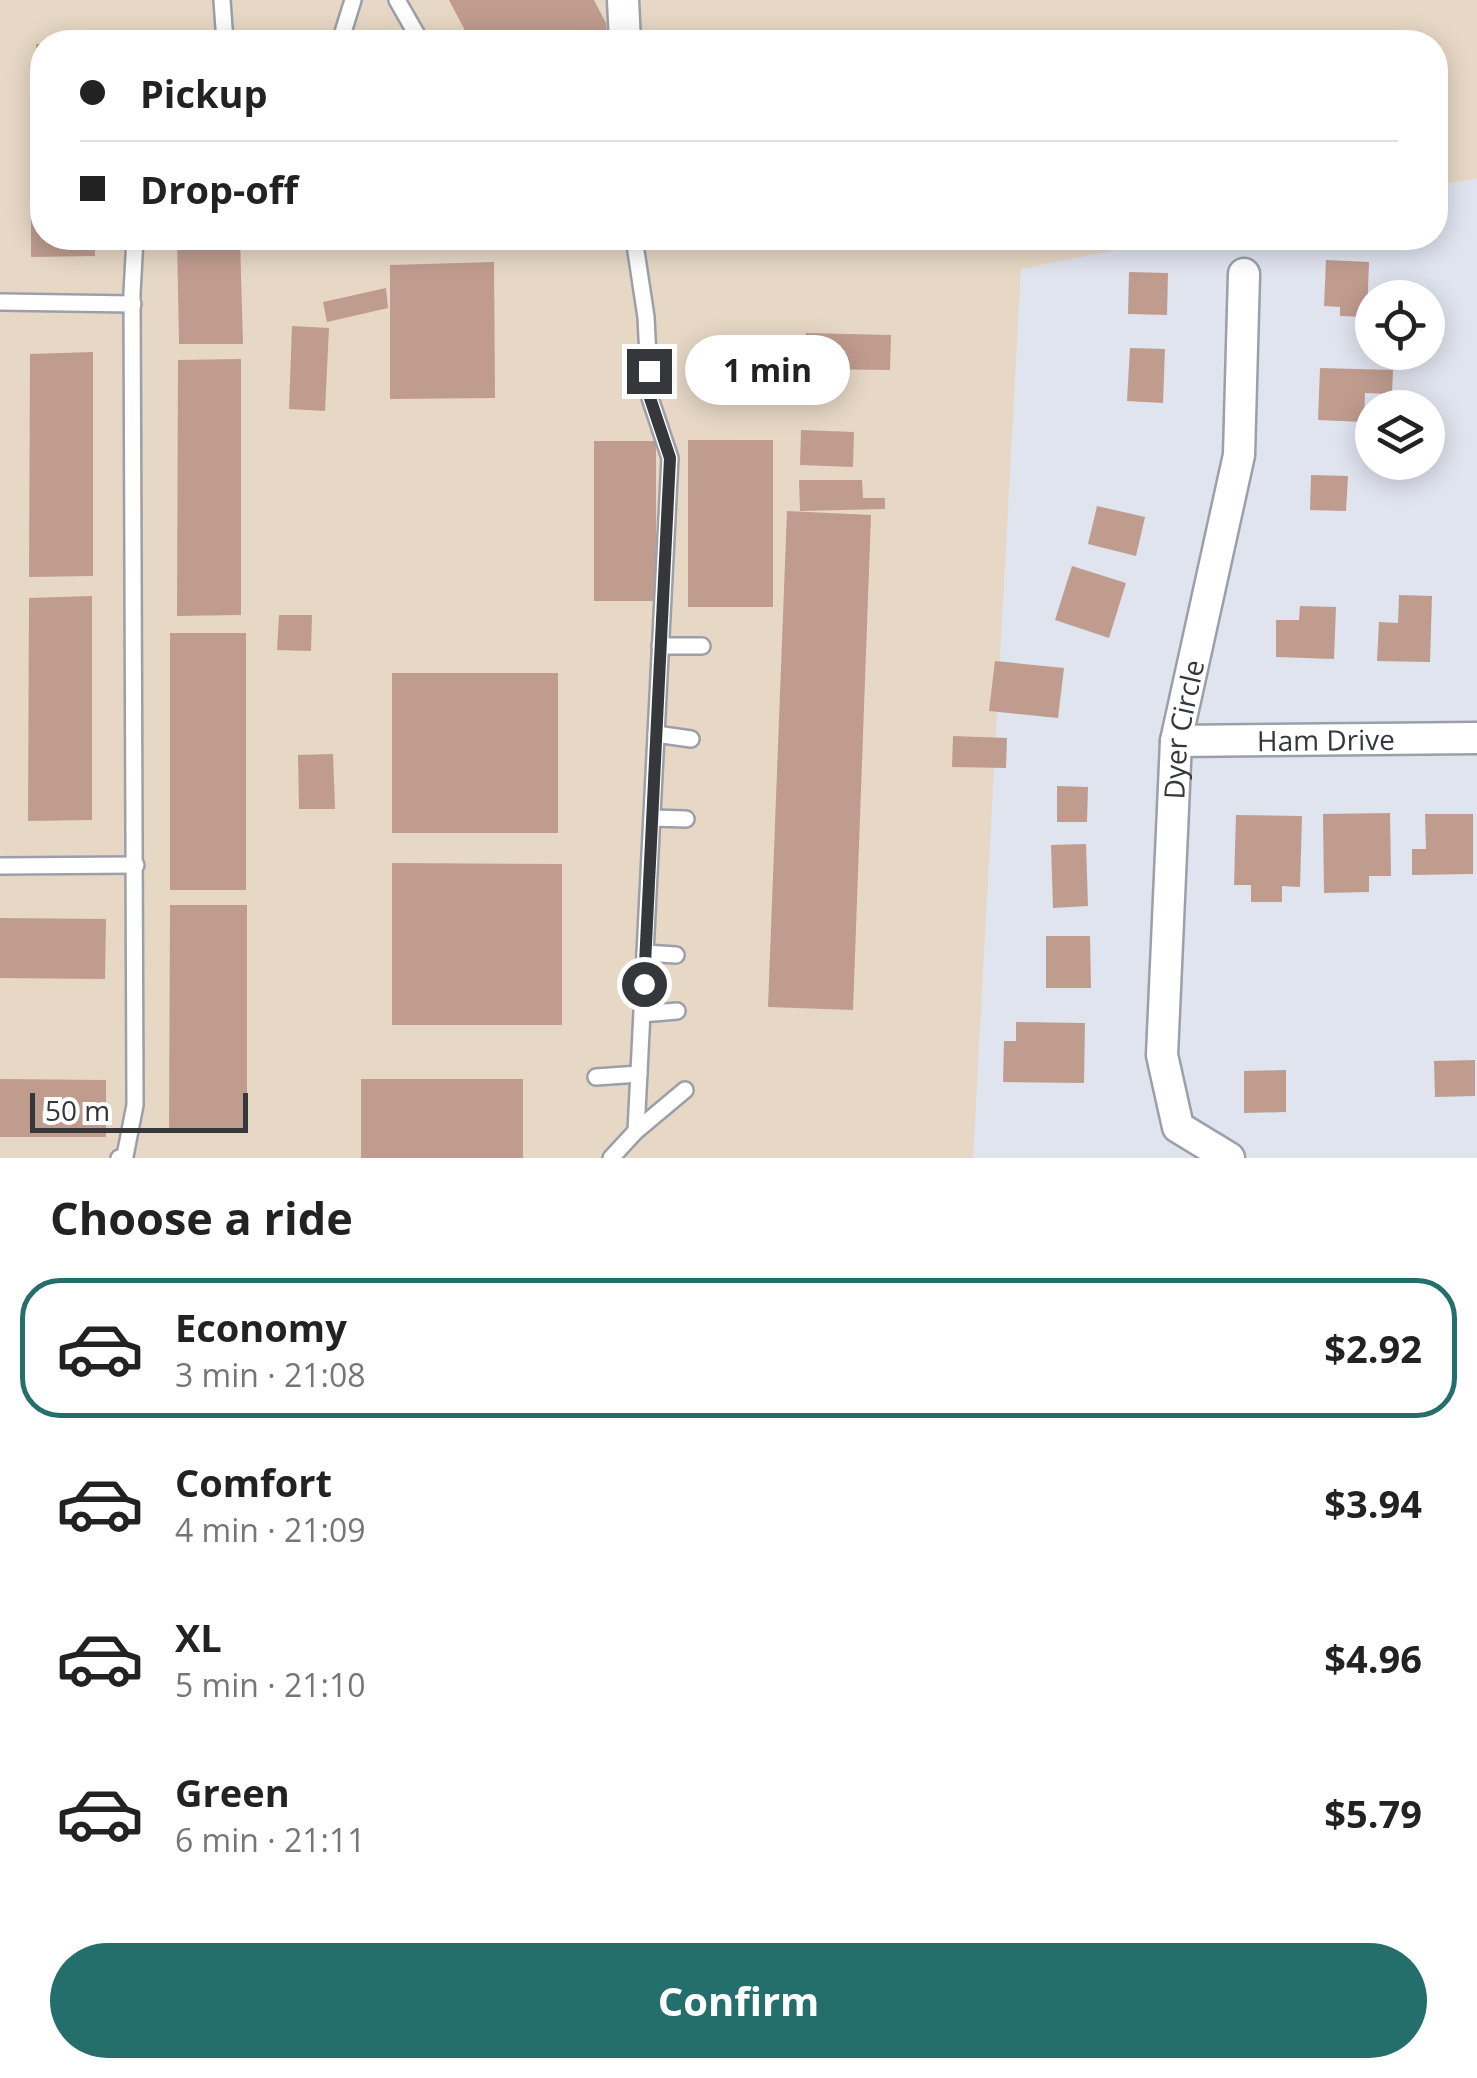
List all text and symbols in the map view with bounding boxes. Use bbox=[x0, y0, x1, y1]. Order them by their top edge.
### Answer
text: Pickup bbox=[140, 67, 268, 119]
text: Drop-off bbox=[140, 163, 298, 215]
map controls bbox=[1355, 280, 1445, 480]
button: locate bbox=[1355, 280, 1445, 370]
callout: 1 min bbox=[684, 336, 849, 406]
text: 1 min bbox=[723, 348, 812, 391]
route end bbox=[627, 349, 672, 394]
button: layers bbox=[1355, 390, 1445, 480]
street label: Dyer Circle bbox=[1154, 656, 1212, 800]
street label: Ham Drive bbox=[1257, 720, 1395, 759]
route start bbox=[622, 962, 667, 1007]
scale bar bbox=[30, 1088, 248, 1132]
text: 50 m bbox=[45, 1091, 110, 1129]
text: Choose a ride bbox=[50, 1187, 353, 1248]
text: Economy bbox=[175, 1301, 347, 1353]
icon: car bbox=[55, 1303, 145, 1393]
text: $2.92 bbox=[1324, 1322, 1422, 1374]
text: 3 min · 21:08 bbox=[175, 1353, 366, 1396]
text: Comfort bbox=[175, 1456, 332, 1508]
icon: car bbox=[55, 1458, 145, 1548]
text: $3.94 bbox=[1324, 1477, 1422, 1529]
text: 4 min · 21:09 bbox=[175, 1508, 366, 1551]
text: XL bbox=[175, 1611, 222, 1663]
icon: car bbox=[55, 1613, 145, 1703]
text: $4.96 bbox=[1324, 1632, 1422, 1684]
text: 5 min · 21:10 bbox=[175, 1663, 366, 1706]
text: Green bbox=[175, 1766, 290, 1818]
icon: car bbox=[55, 1768, 145, 1858]
text: $5.79 bbox=[1324, 1787, 1422, 1839]
text: 6 min · 21:11 bbox=[175, 1818, 366, 1861]
button: Confirm bbox=[50, 1943, 1427, 2058]

